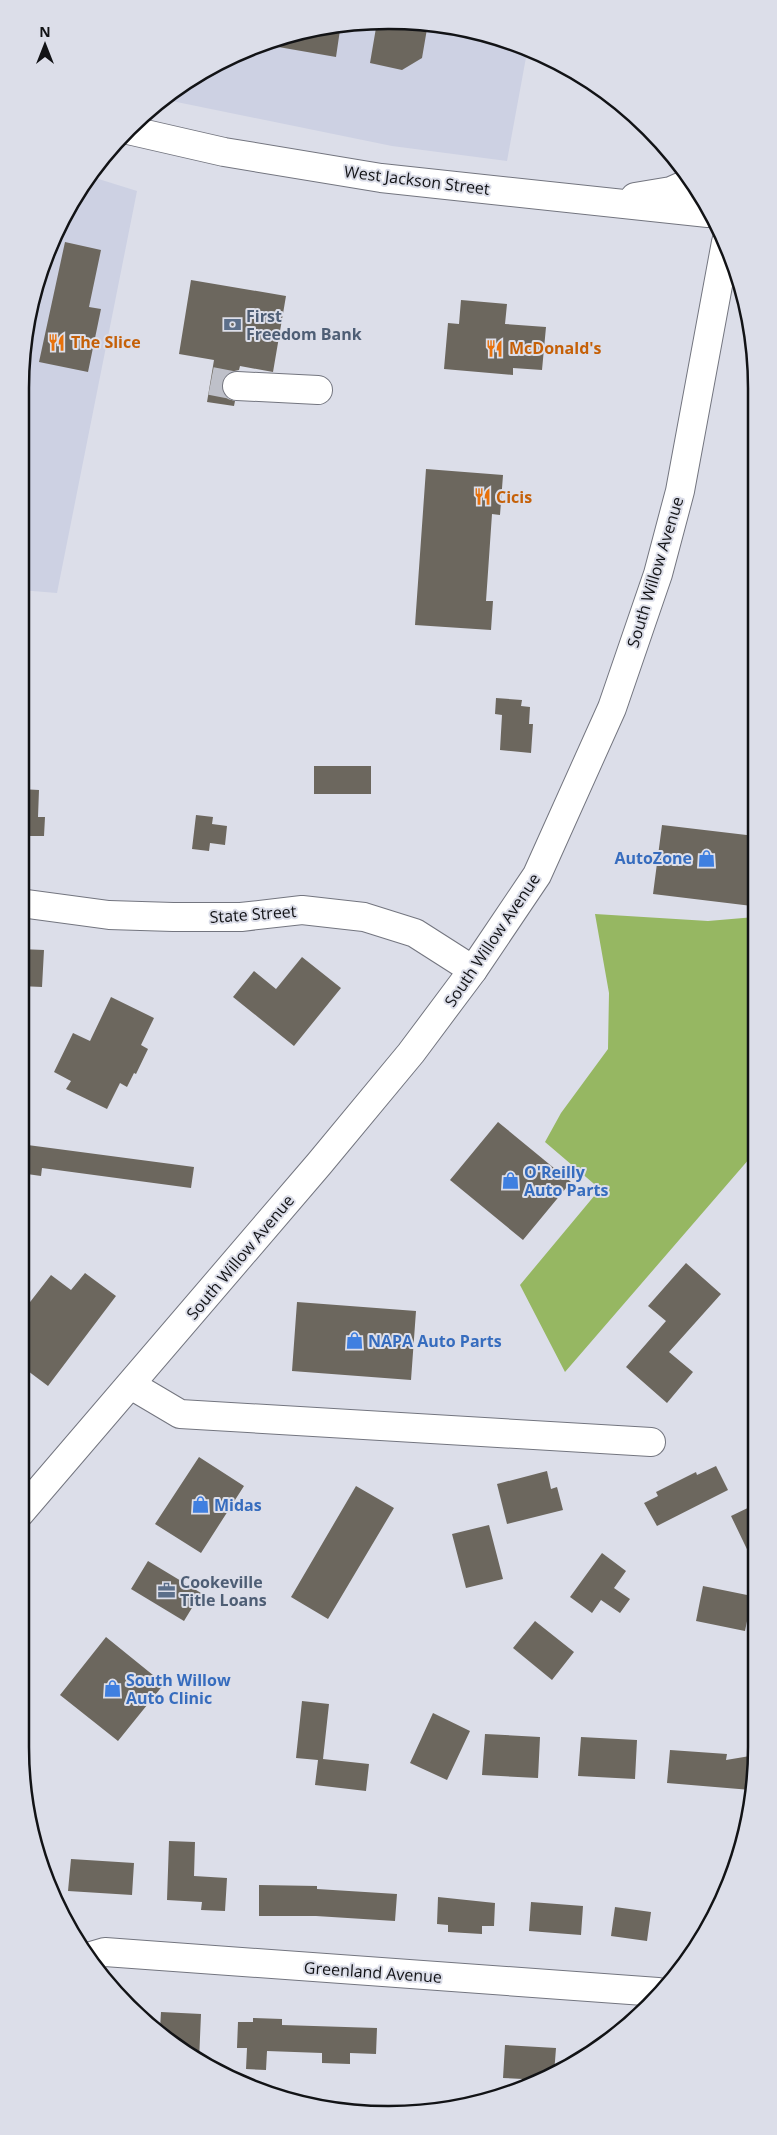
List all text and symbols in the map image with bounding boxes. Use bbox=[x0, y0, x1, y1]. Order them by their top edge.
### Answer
north arrow bbox=[20, 20, 70, 70]
text: N bbox=[39, 22, 51, 41]
street label: West Jackson Street bbox=[343, 160, 491, 200]
place label: First Freedom Bank bbox=[246, 305, 362, 345]
bank icon: First Freedom Bank bbox=[222, 315, 242, 335]
place label: The Slice bbox=[71, 331, 141, 353]
restaurant icon: The Slice bbox=[47, 332, 67, 352]
place label: McDonald's bbox=[509, 337, 602, 359]
restaurant icon: McDonald's bbox=[485, 338, 505, 358]
place label: Cicis bbox=[496, 486, 532, 508]
restaurant icon: Cicis bbox=[472, 487, 492, 507]
street label: South Willow Avenue bbox=[622, 494, 688, 650]
place label: AutoZone bbox=[614, 847, 692, 869]
shop icon: AutoZone bbox=[696, 848, 716, 868]
street label: South Willow Avenue bbox=[439, 869, 545, 1011]
street label: State Street bbox=[209, 900, 297, 928]
place label: O'Reilly Auto Parts bbox=[524, 1161, 608, 1201]
shop icon: O'Reilly Auto Parts bbox=[500, 1171, 520, 1191]
street label: South Willow Avenue bbox=[181, 1190, 299, 1324]
place label: NAPA Auto Parts bbox=[368, 1330, 502, 1352]
shop icon: NAPA Auto Parts bbox=[344, 1331, 364, 1351]
place label: Midas bbox=[214, 1494, 262, 1516]
shop icon: Midas bbox=[190, 1495, 210, 1515]
place label: Cookeville Title Loans bbox=[180, 1571, 267, 1611]
office icon: Cookeville Title Loans bbox=[156, 1581, 176, 1601]
place label: South Willow Auto Clinic bbox=[126, 1669, 231, 1709]
shop icon: South Willow Auto Clinic bbox=[102, 1679, 122, 1699]
street label: Greenland Avenue bbox=[303, 1956, 443, 1988]

